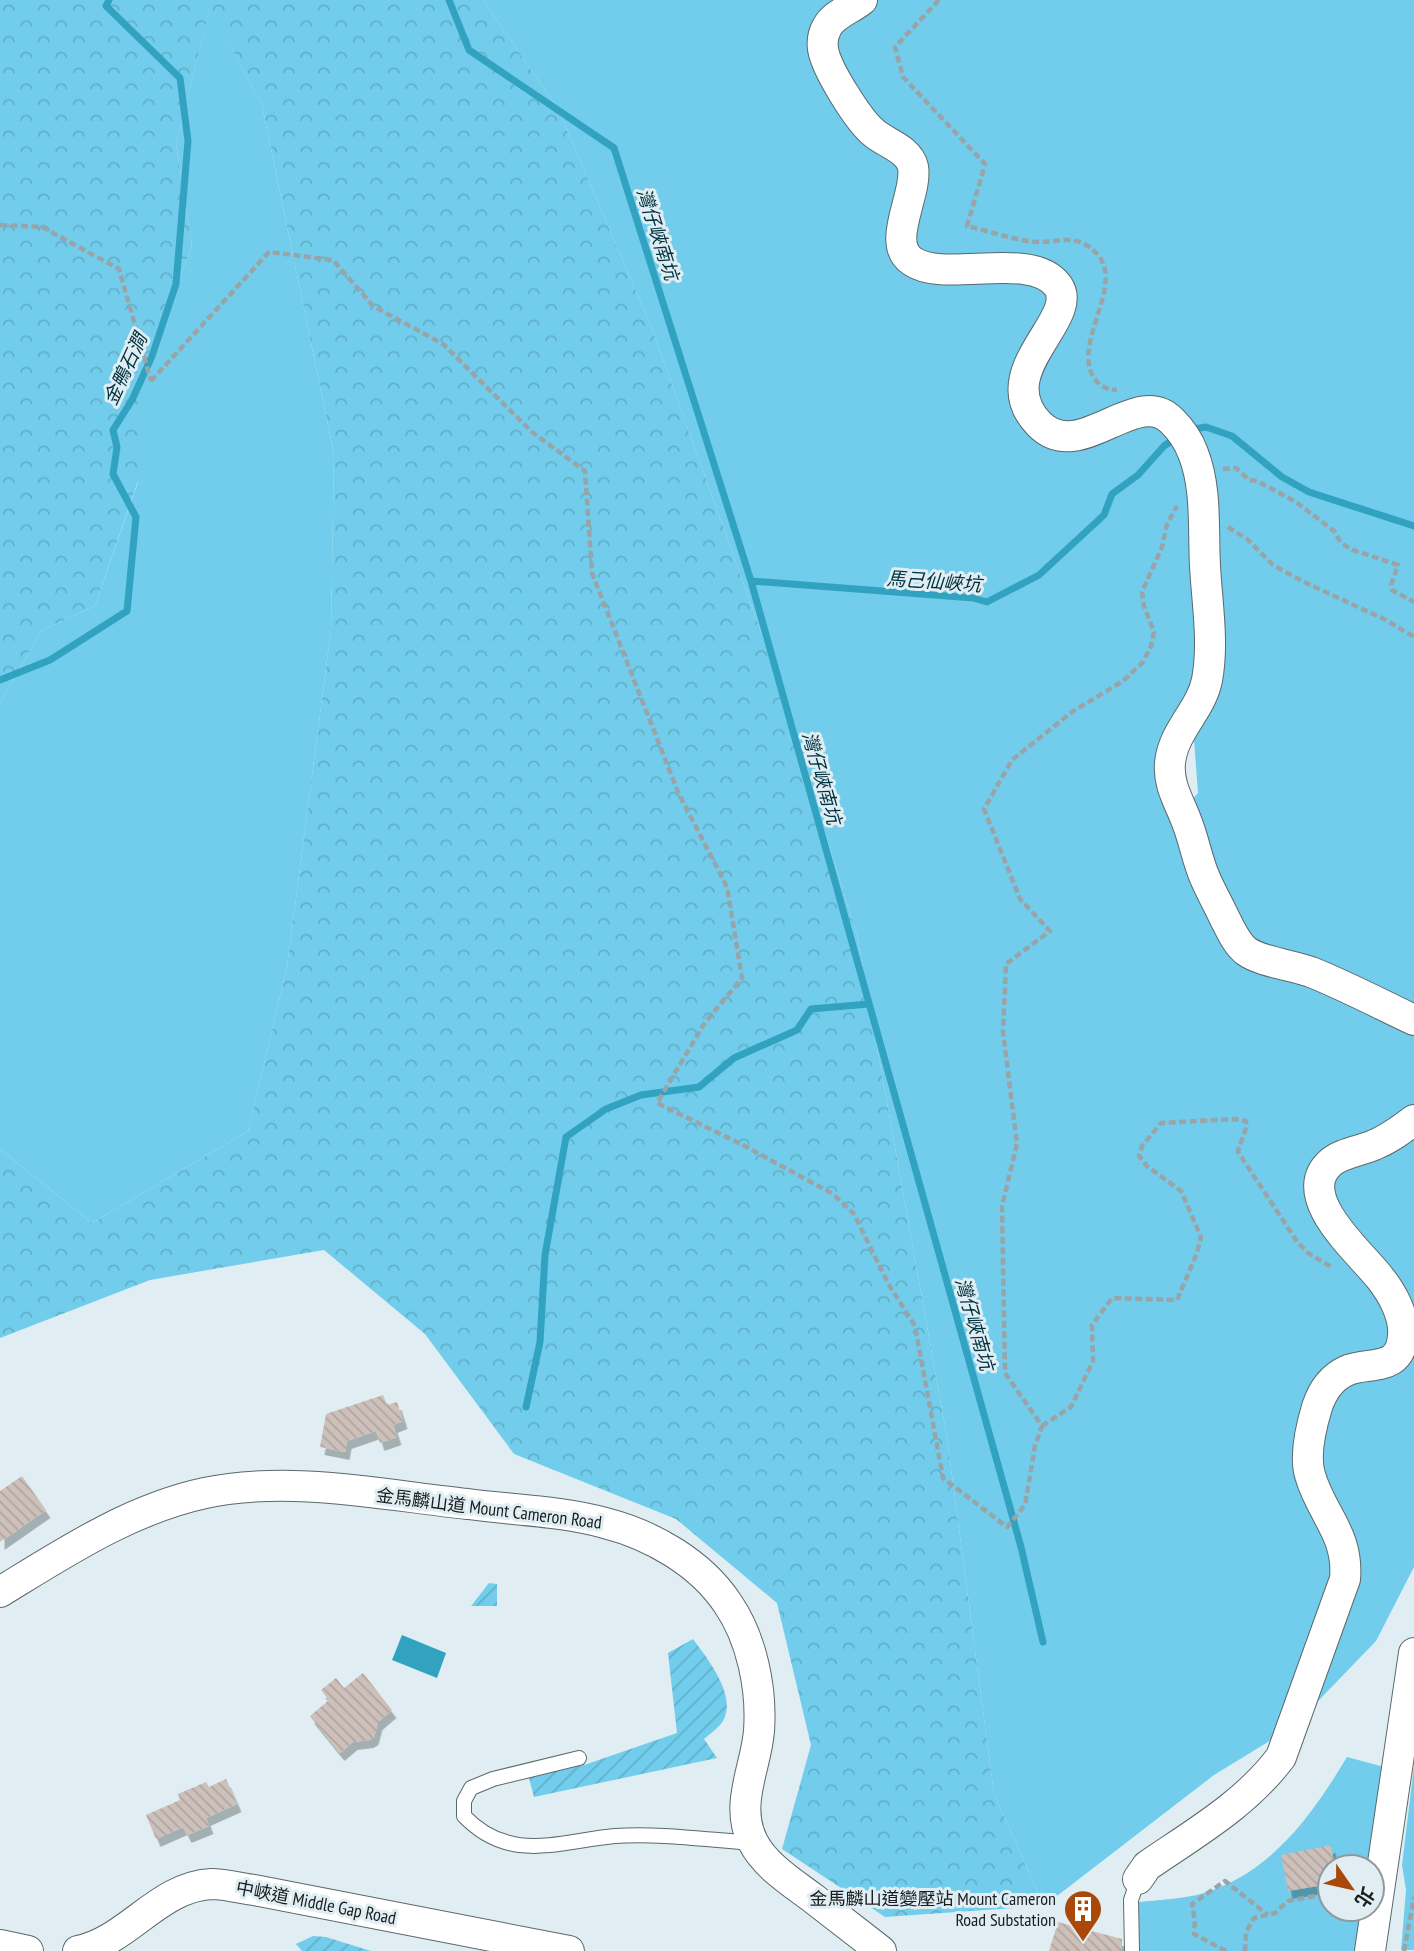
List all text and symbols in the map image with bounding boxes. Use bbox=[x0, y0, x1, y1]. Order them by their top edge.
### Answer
water label: 灣仔峽南坑 bbox=[632, 185, 685, 286]
water label: 金鴨石澗 bbox=[98, 327, 153, 409]
water label: 馬己仙峽坑 bbox=[886, 566, 985, 596]
water label: 灣仔峽南坑 bbox=[797, 729, 847, 830]
water label: 灣仔峽南坑 bbox=[950, 1275, 1000, 1376]
street label: 金馬麟山道 Mount Cameron Road bbox=[375, 1483, 603, 1534]
north arrow bbox=[1316, 1853, 1386, 1923]
street label: 中峽道 Middle Gap Road bbox=[234, 1876, 398, 1929]
text: 北 bbox=[1350, 1883, 1380, 1912]
place label: 金馬麟山道變壓站 Mount Cameron Road Substation bbox=[809, 1887, 1056, 1931]
building icon: 金馬麟山道變壓站 Mount Cameron Road Substation bbox=[1062, 1888, 1104, 1943]

